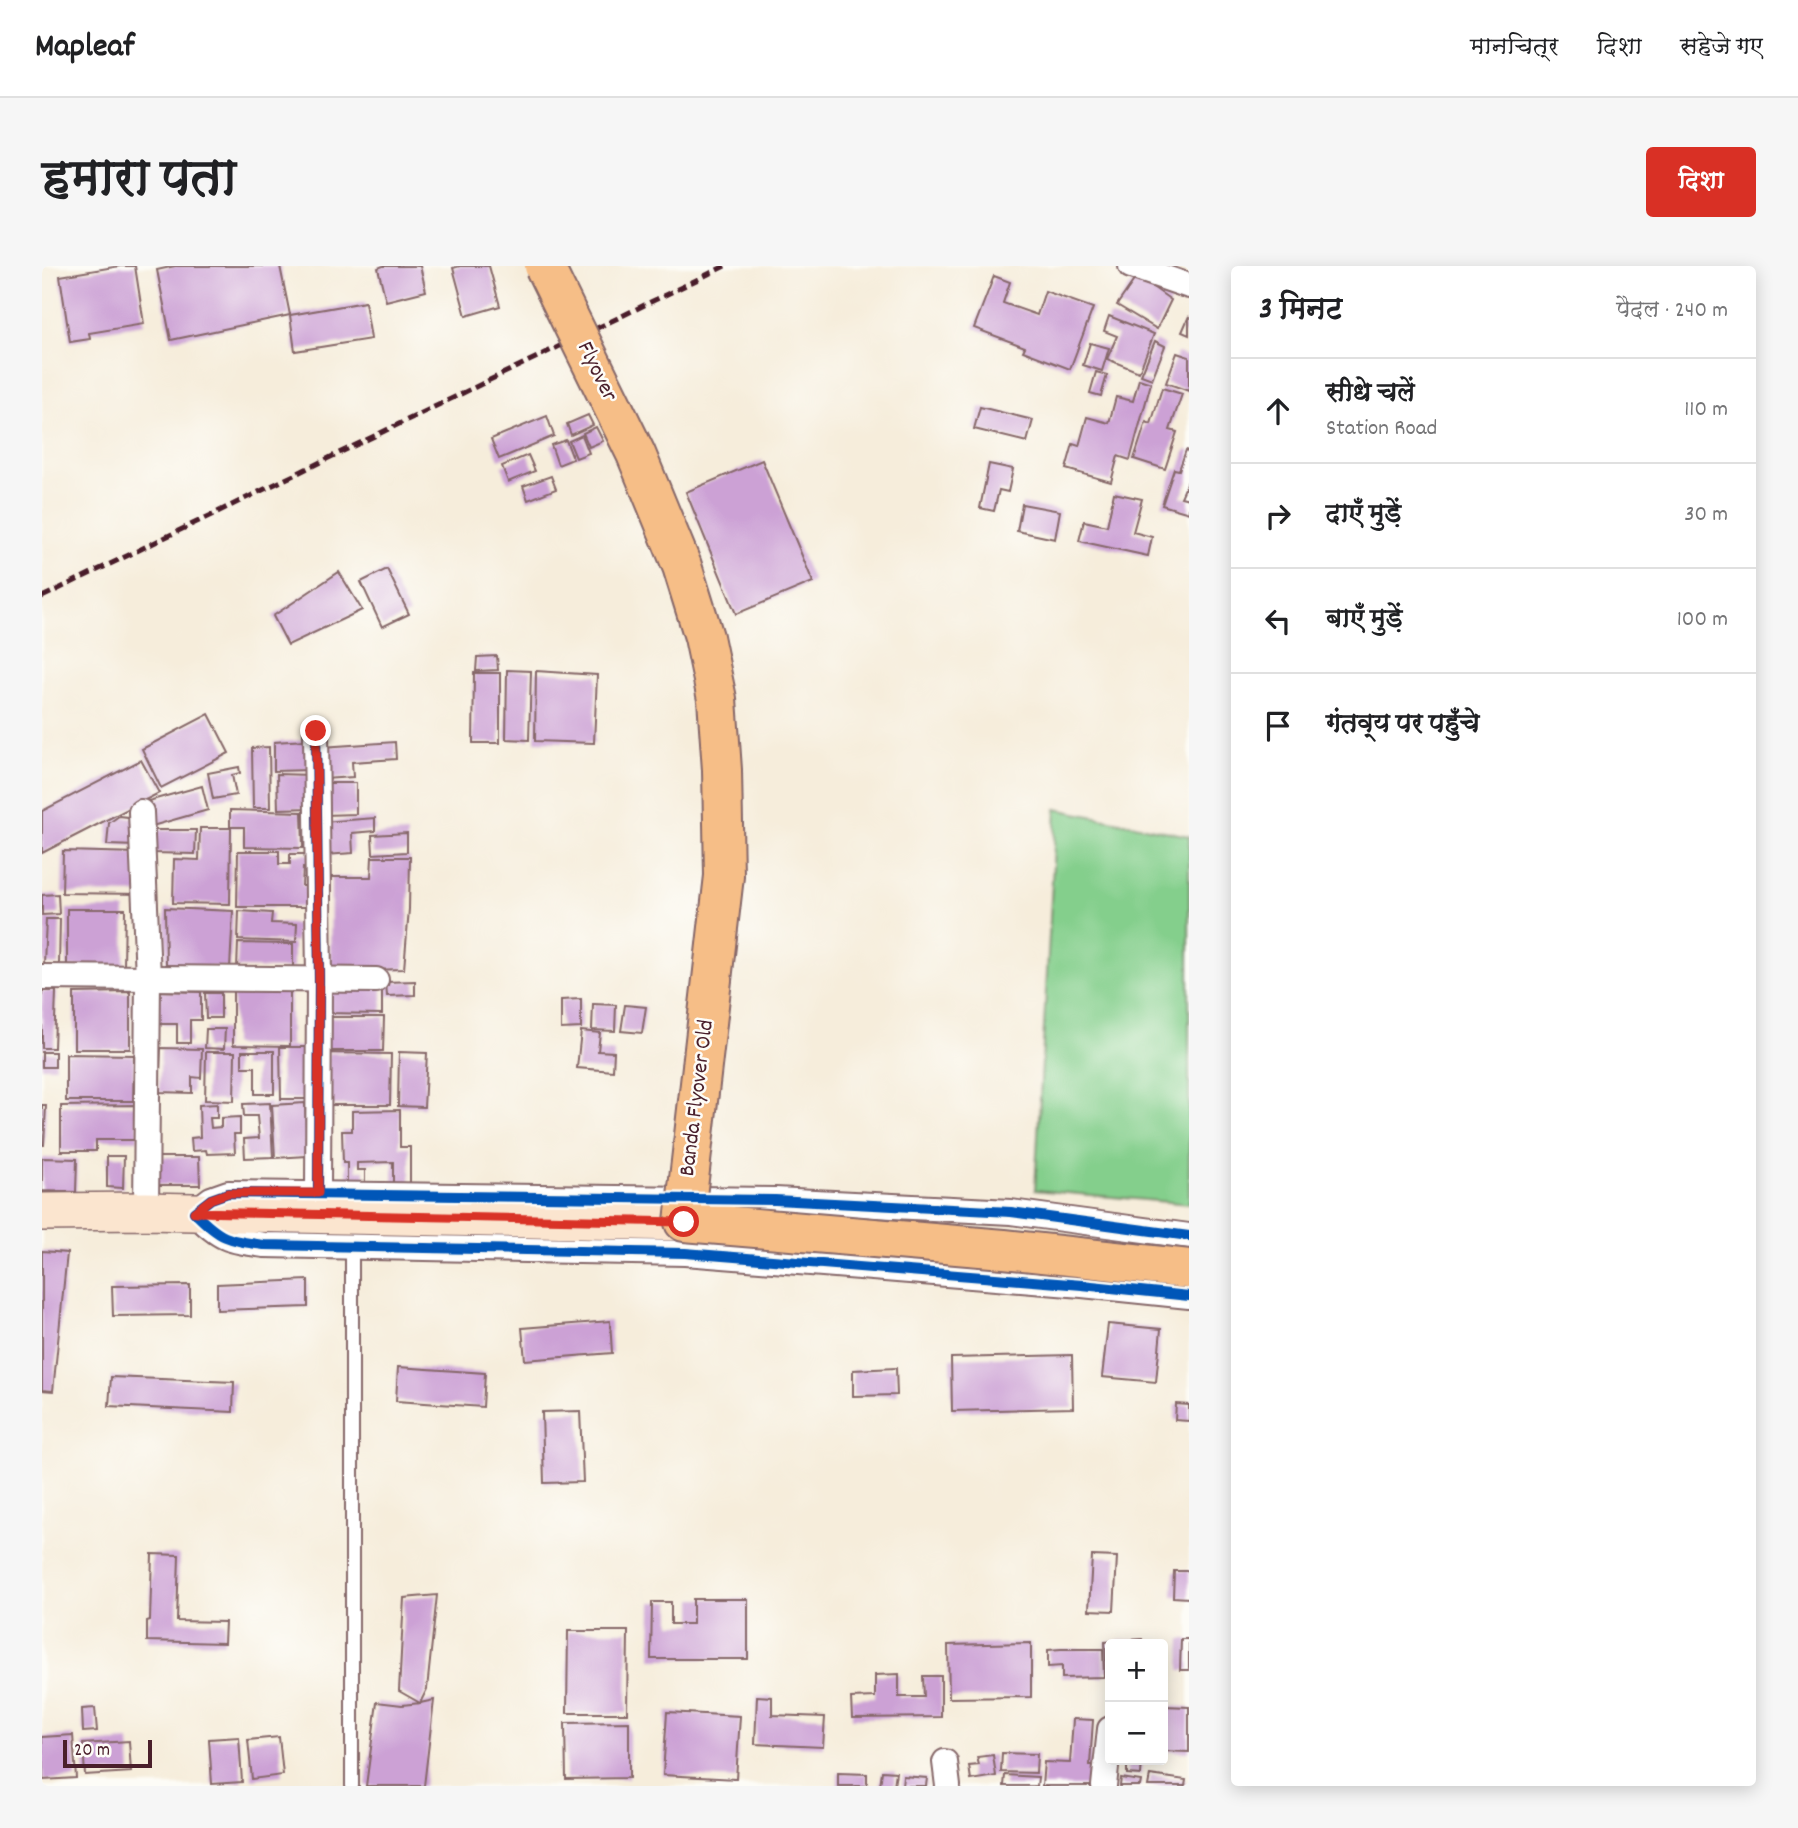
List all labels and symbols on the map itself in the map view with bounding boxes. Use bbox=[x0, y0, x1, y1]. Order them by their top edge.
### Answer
street label: Flyover bbox=[567, 336, 625, 408]
route end bbox=[300, 715, 331, 746]
street label: Banda Flyover Old bbox=[672, 1018, 724, 1178]
route start bbox=[668, 1206, 699, 1237]
scale bar bbox=[63, 1737, 152, 1769]

